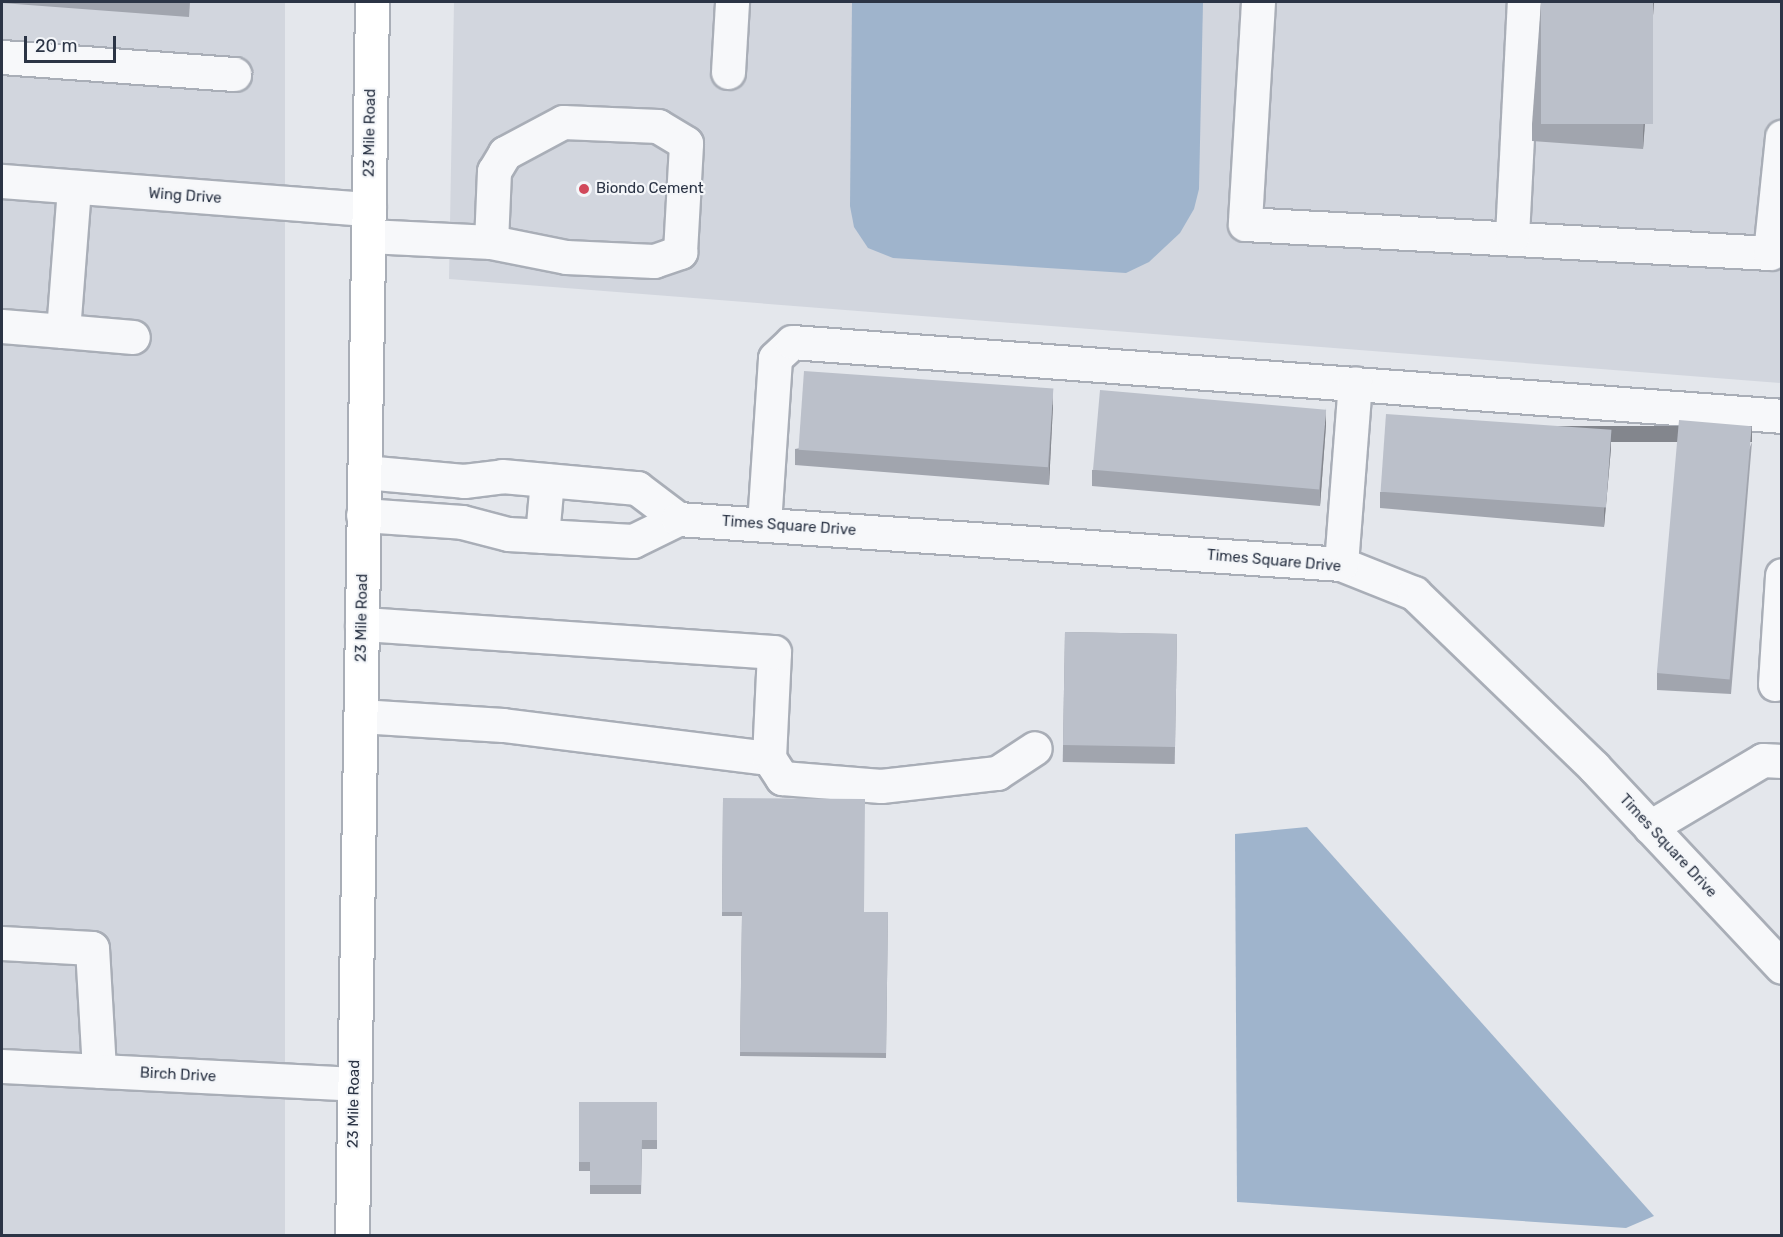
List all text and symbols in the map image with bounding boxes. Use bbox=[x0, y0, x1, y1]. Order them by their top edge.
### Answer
scale bar bbox=[27, 24, 118, 62]
text: 20 m bbox=[35, 35, 77, 57]
street label: 23 Mile Road bbox=[360, 89, 380, 177]
place label: Biondo Cement bbox=[596, 180, 704, 198]
marker: Biondo Cement bbox=[577, 182, 591, 196]
street label: Wing Drive bbox=[148, 184, 222, 208]
street label: Times Square Drive bbox=[721, 512, 857, 540]
street label: Times Square Drive bbox=[1206, 546, 1342, 576]
street label: 23 Mile Road bbox=[352, 574, 372, 662]
street label: Times Square Drive bbox=[1616, 791, 1720, 901]
street label: 23 Mile Road bbox=[344, 1060, 364, 1148]
street label: Birch Drive bbox=[139, 1064, 217, 1086]

